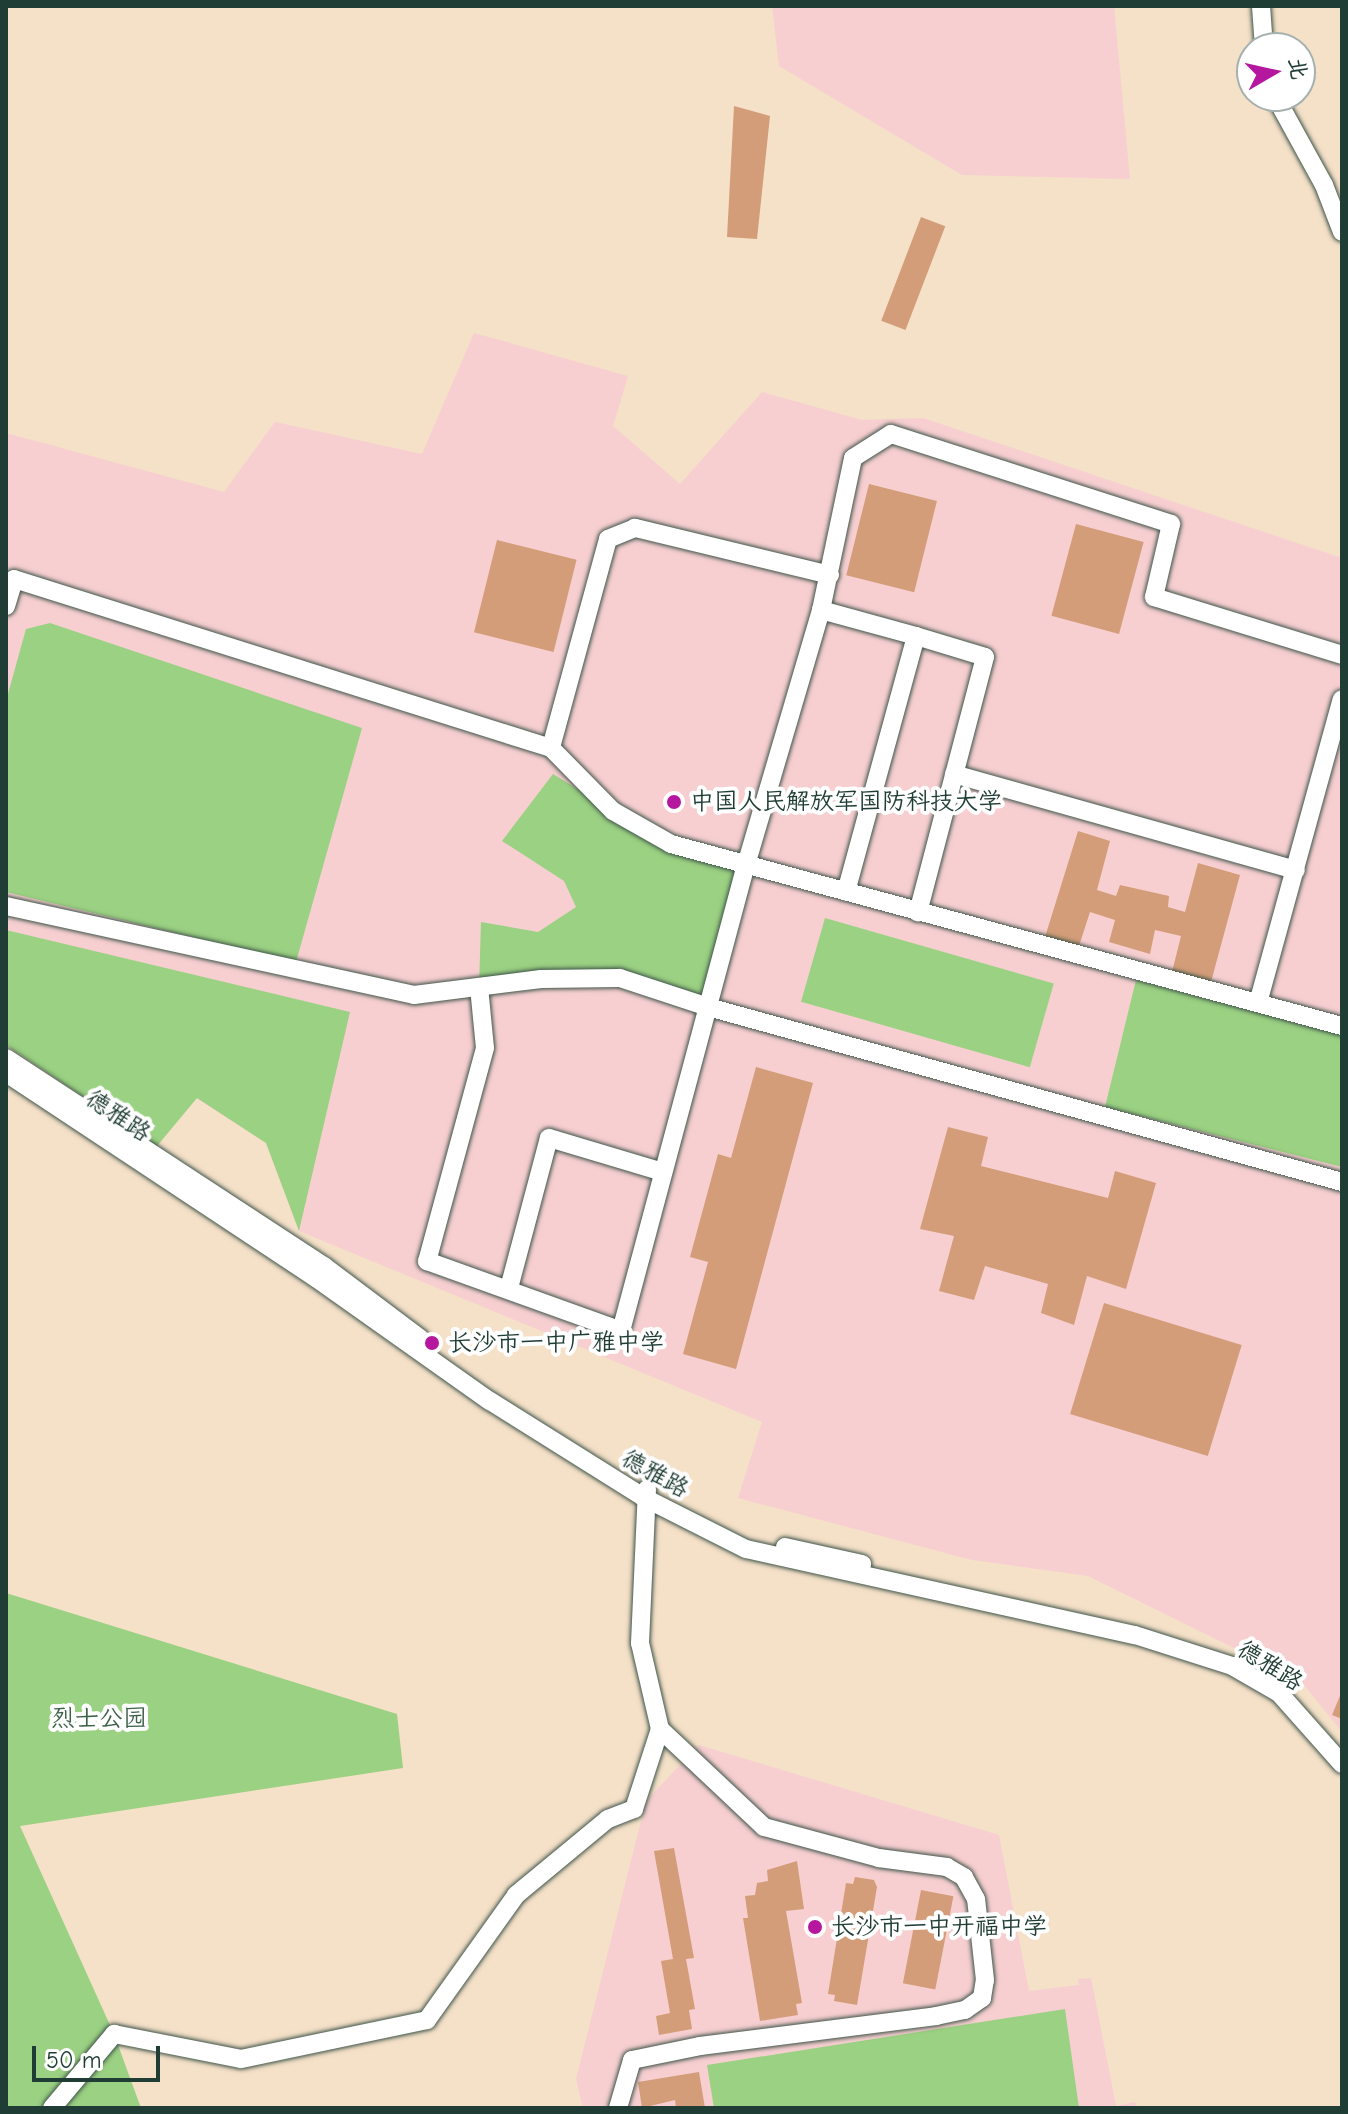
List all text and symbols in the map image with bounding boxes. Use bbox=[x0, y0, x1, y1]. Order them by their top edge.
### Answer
north arrow bbox=[1236, 32, 1316, 112]
text: 北 bbox=[1283, 56, 1312, 81]
place label: 中国人民解放军国防科技大学 bbox=[690, 788, 1002, 816]
marker: 中国人民解放军国防科技大学 bbox=[665, 793, 683, 811]
street label: 德雅路 bbox=[80, 1084, 156, 1148]
place label: 长沙市一中广雅中学 bbox=[448, 1329, 664, 1357]
marker: 长沙市一中广雅中学 bbox=[423, 1334, 441, 1352]
street label: 德雅路 bbox=[617, 1444, 693, 1504]
street label: 德雅路 bbox=[1232, 1635, 1308, 1697]
park label: 烈士公园 bbox=[51, 1705, 147, 1733]
place label: 长沙市一中开福中学 bbox=[831, 1913, 1047, 1941]
marker: 长沙市一中开福中学 bbox=[806, 1918, 824, 1936]
scale bar bbox=[36, 2030, 164, 2080]
text: 50 m bbox=[46, 2046, 102, 2074]

